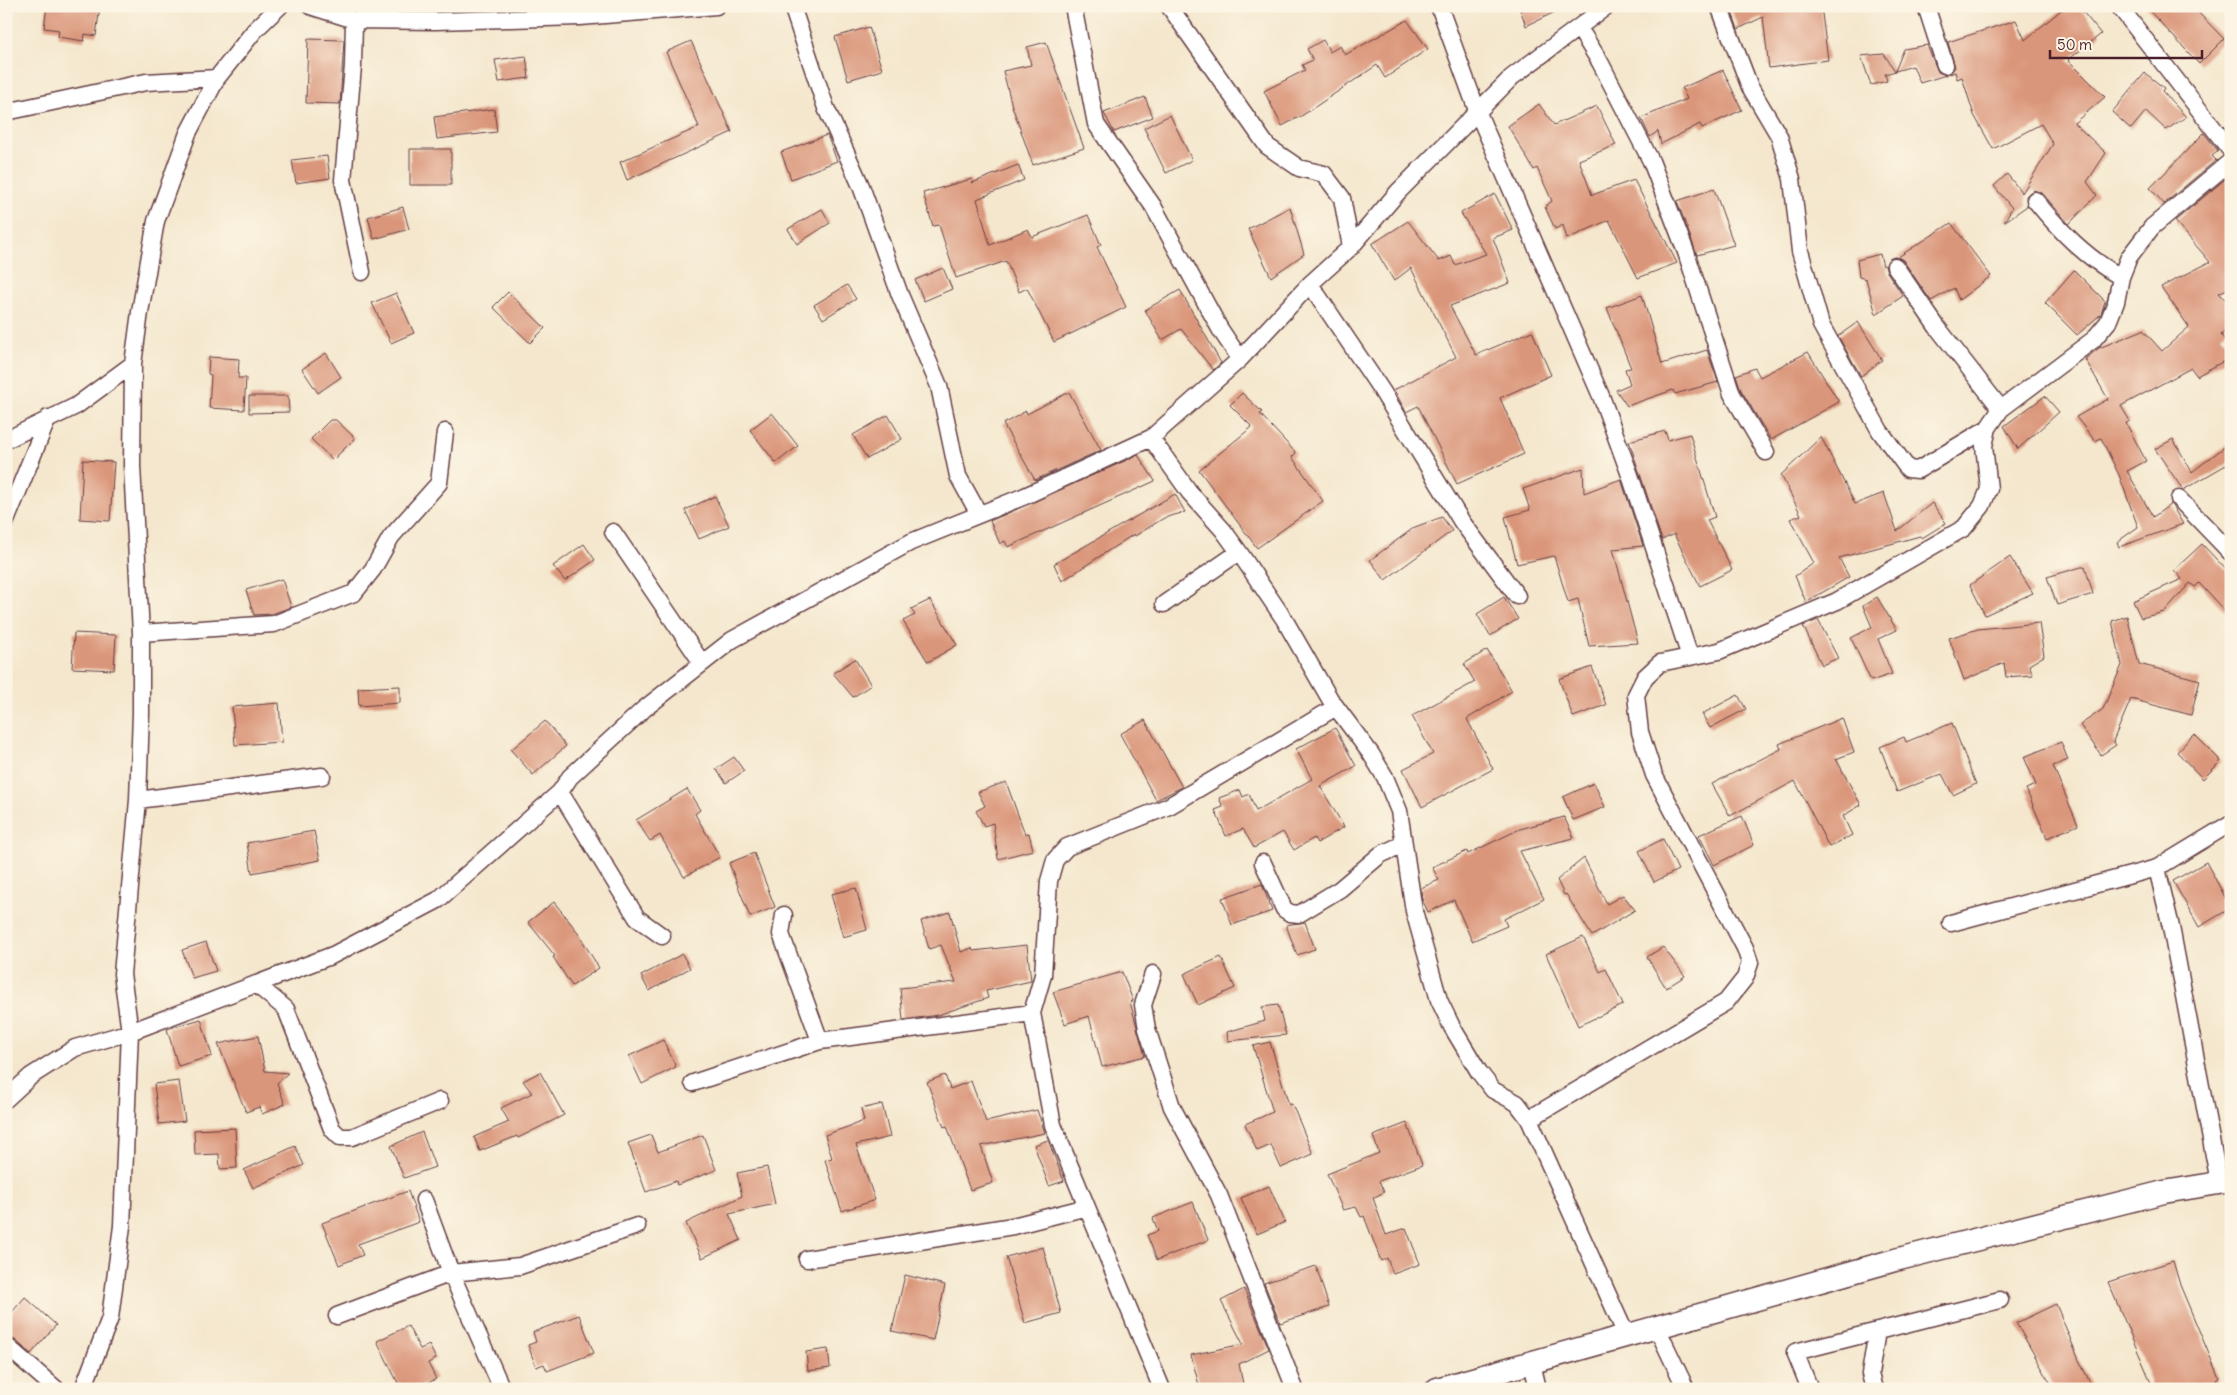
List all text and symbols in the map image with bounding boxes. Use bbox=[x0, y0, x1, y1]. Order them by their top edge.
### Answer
scale bar bbox=[2050, 28, 2202, 60]
text: 50 m bbox=[2057, 35, 2092, 54]

